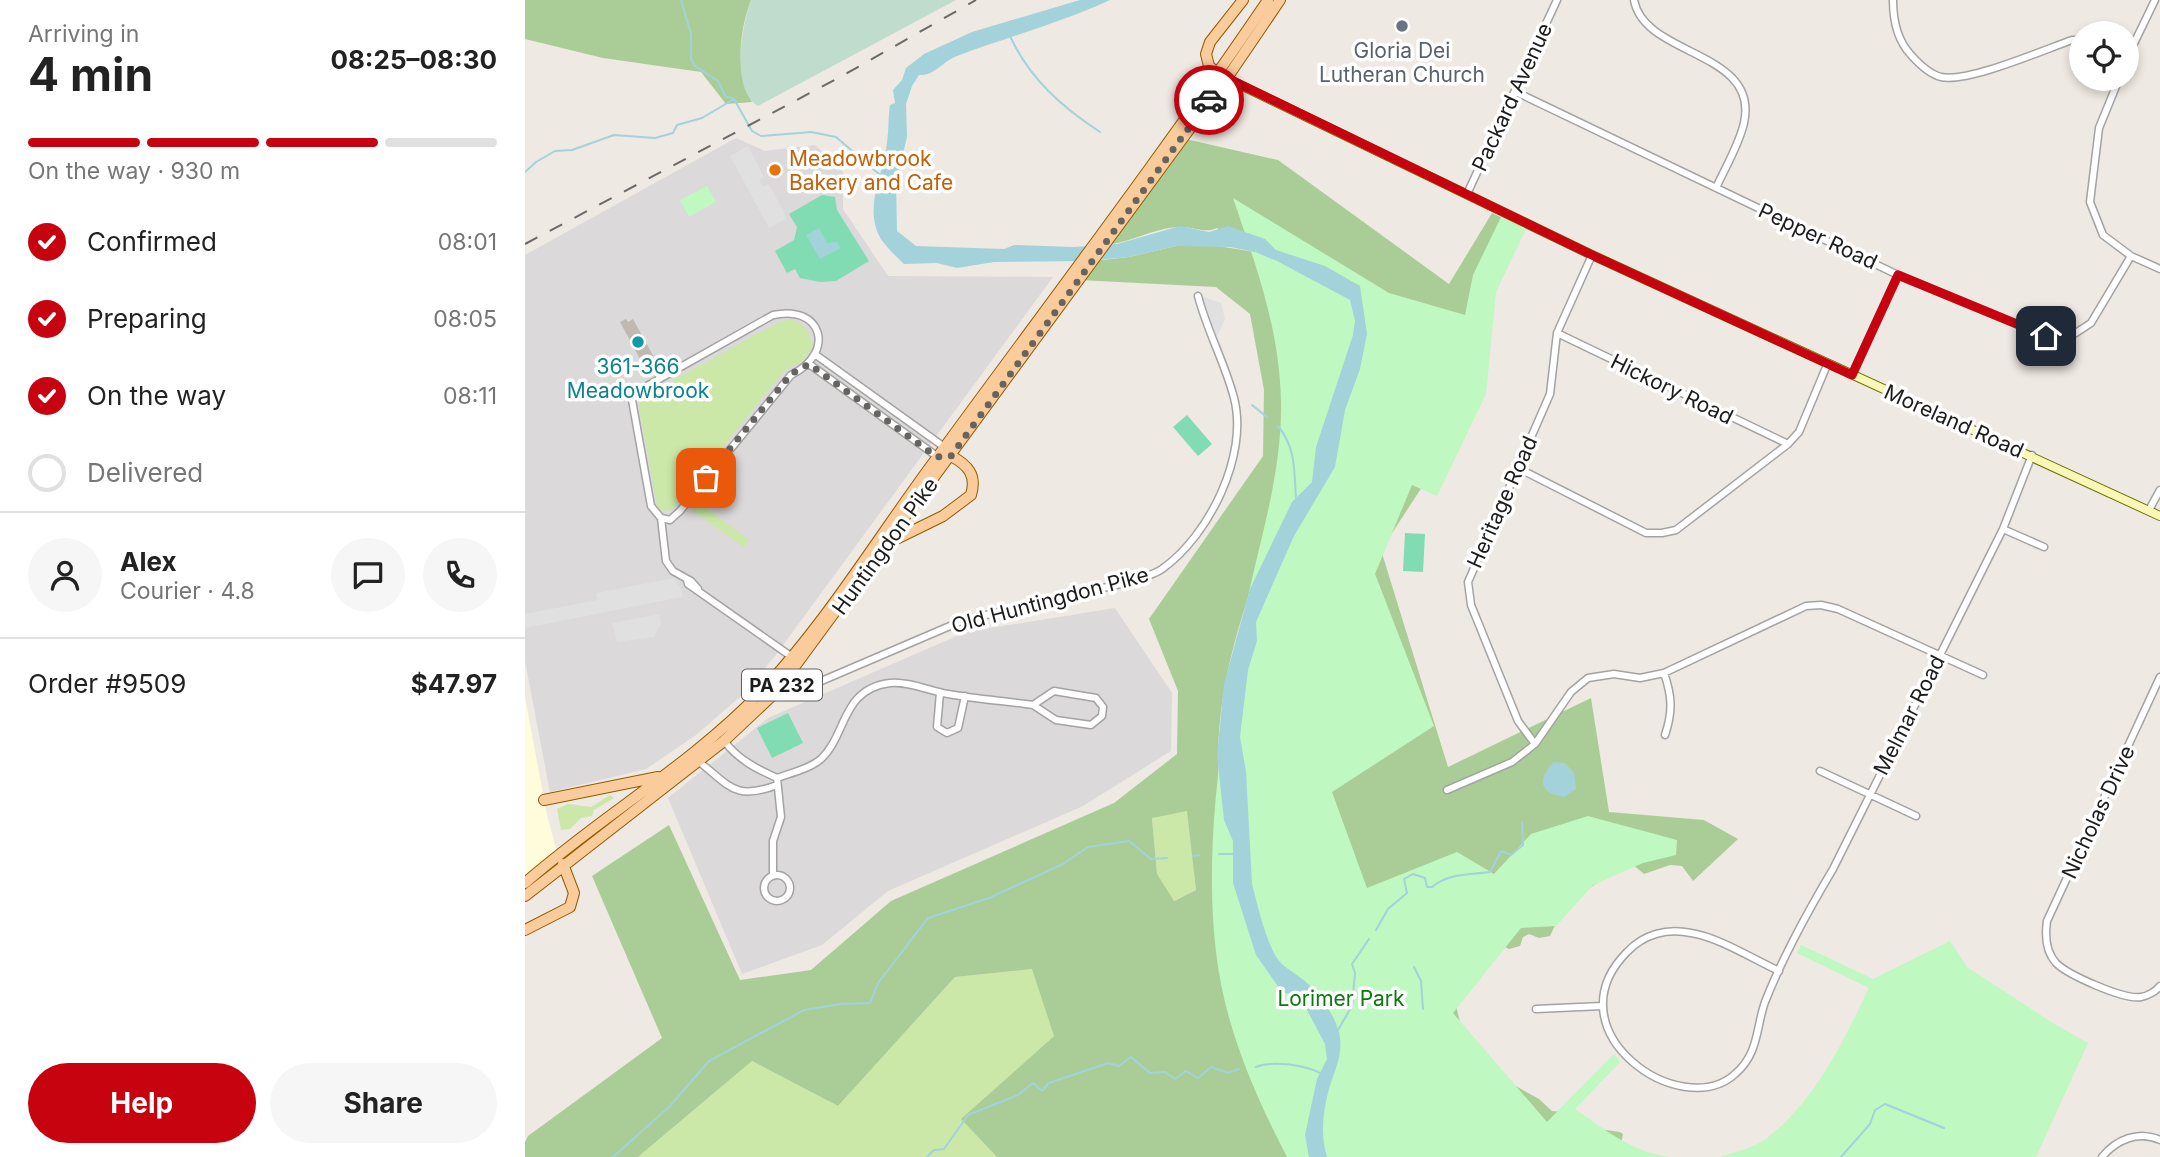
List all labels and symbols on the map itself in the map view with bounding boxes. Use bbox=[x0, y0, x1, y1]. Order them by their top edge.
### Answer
marker: Gloria Dei Lutheran Church bbox=[1394, 18, 1410, 34]
street label: Packard Avenue bbox=[1467, 19, 1557, 175]
place label: Gloria Dei Lutheran Church bbox=[1319, 38, 1485, 87]
courier bbox=[1174, 65, 1244, 135]
place label: Meadowbrook Bakery and Cafe bbox=[789, 146, 953, 195]
marker: Meadowbrook Bakery and Cafe bbox=[767, 162, 783, 178]
street label: Pepper Road bbox=[1755, 198, 1881, 274]
pin bbox=[2016, 306, 2076, 366]
marker: 361-366 Meadowbrook bbox=[630, 334, 646, 350]
street label: Hickory Road bbox=[1607, 349, 1737, 429]
place label: 361-366 Meadowbrook bbox=[567, 354, 710, 403]
street label: Moreland Road bbox=[1880, 379, 2028, 463]
street label: Heritage Road bbox=[1462, 432, 1542, 572]
pin bbox=[676, 448, 736, 508]
street label: Huntingdon Pike bbox=[827, 473, 943, 619]
street label: Old Huntingdon Pike bbox=[949, 562, 1151, 638]
street label: Melmar Road bbox=[1868, 651, 1950, 779]
road number: PA 232 bbox=[742, 670, 822, 700]
street label: Nicholas Drive bbox=[2056, 742, 2140, 882]
park label: Lorimer Park bbox=[1277, 986, 1405, 1011]

